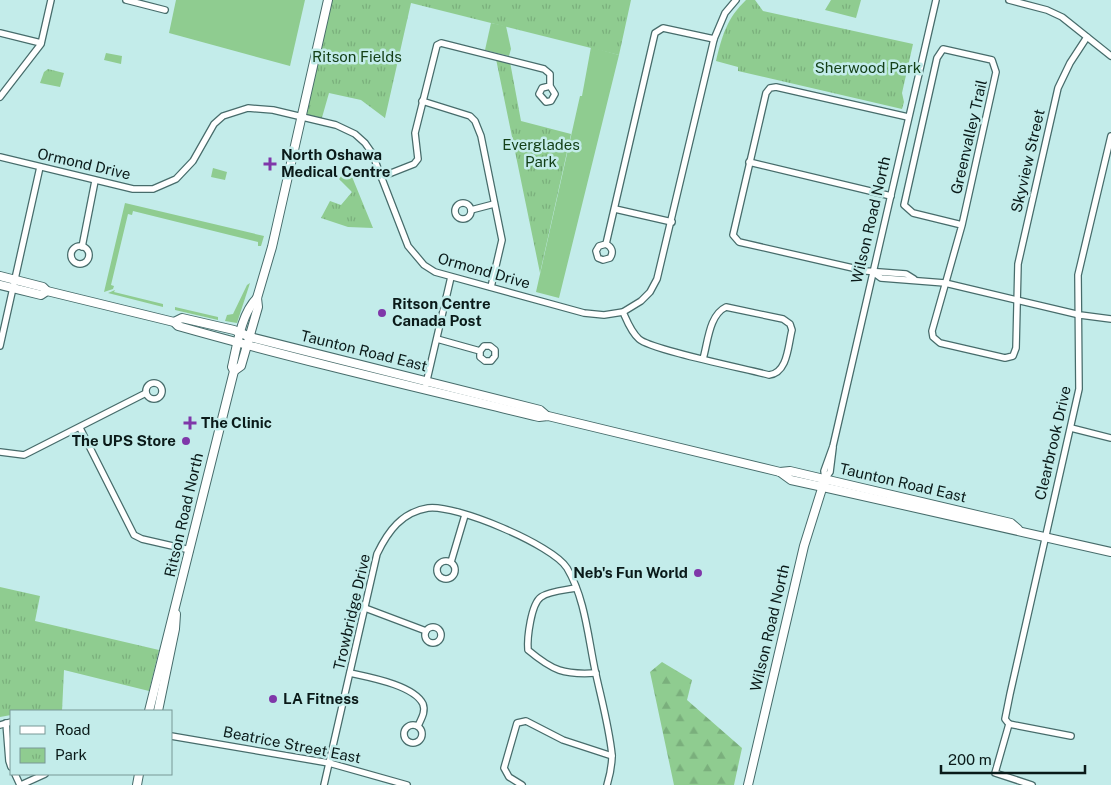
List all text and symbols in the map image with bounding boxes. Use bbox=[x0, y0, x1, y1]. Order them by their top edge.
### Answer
park label: Ritson Fields bbox=[312, 48, 402, 65]
park label: Sherwood Park bbox=[815, 59, 921, 76]
street label: Greenvalley Trail bbox=[947, 78, 990, 196]
street label: Skyview Street bbox=[1007, 107, 1048, 214]
park label: Everglades Park bbox=[502, 136, 580, 170]
street label: Ormond Drive bbox=[36, 145, 132, 183]
place label: North Oshawa Medical Centre bbox=[281, 146, 390, 180]
street label: Wilson Road North bbox=[848, 155, 893, 285]
marker: North Oshawa Medical Centre bbox=[263, 157, 277, 171]
street label: Ormond Drive bbox=[436, 249, 532, 292]
place label: Ritson Centre Canada Post bbox=[392, 295, 491, 329]
marker: Ritson Centre Canada Post bbox=[376, 307, 388, 319]
street label: Taunton Road East bbox=[299, 327, 429, 374]
street label: Clearbrook Drive bbox=[1031, 384, 1074, 502]
place label: The Clinic bbox=[201, 414, 272, 431]
marker: The Clinic bbox=[183, 416, 197, 430]
place label: The UPS Store bbox=[72, 432, 176, 449]
marker: The UPS Store bbox=[180, 435, 192, 447]
street label: Ritson Road North bbox=[161, 451, 206, 579]
street label: Taunton Road East bbox=[838, 460, 968, 505]
street label: Trowbridge Drive bbox=[330, 552, 373, 672]
street label: Wilson Road North bbox=[747, 563, 792, 693]
place label: Neb's Fun World bbox=[573, 564, 688, 581]
marker: Neb's Fun World bbox=[692, 567, 704, 579]
place label: LA Fitness bbox=[283, 690, 359, 707]
marker: LA Fitness bbox=[267, 693, 279, 705]
legend bbox=[10, 710, 172, 775]
text: Road bbox=[55, 721, 91, 738]
street label: Beatrice Street East bbox=[222, 723, 363, 766]
scale bar bbox=[941, 742, 1085, 774]
text: Park bbox=[55, 746, 87, 763]
text: 200 m bbox=[948, 751, 992, 768]

